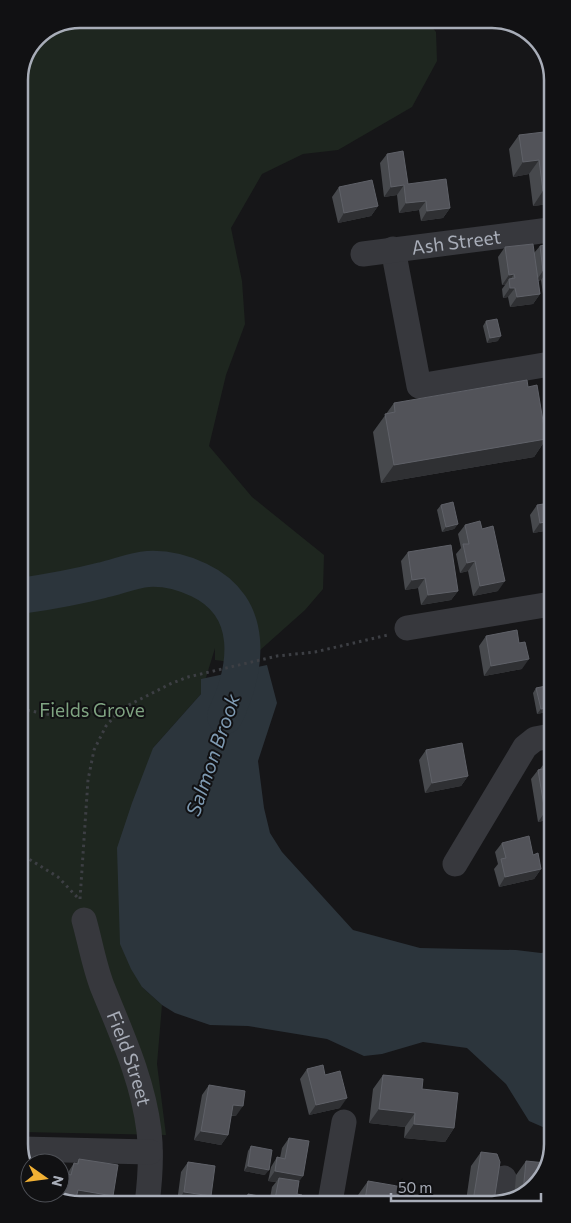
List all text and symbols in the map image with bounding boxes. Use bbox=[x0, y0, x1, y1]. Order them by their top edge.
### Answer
street label: Ash Street bbox=[410, 224, 502, 259]
water label: Salmon Brook bbox=[180, 690, 244, 819]
park label: Fields Grove bbox=[39, 698, 145, 721]
street label: Field Street bbox=[102, 1007, 156, 1108]
north arrow bbox=[20, 1153, 70, 1203]
scale bar bbox=[391, 1170, 541, 1202]
text: N bbox=[49, 1174, 68, 1188]
text: 50 m bbox=[398, 1178, 432, 1196]

